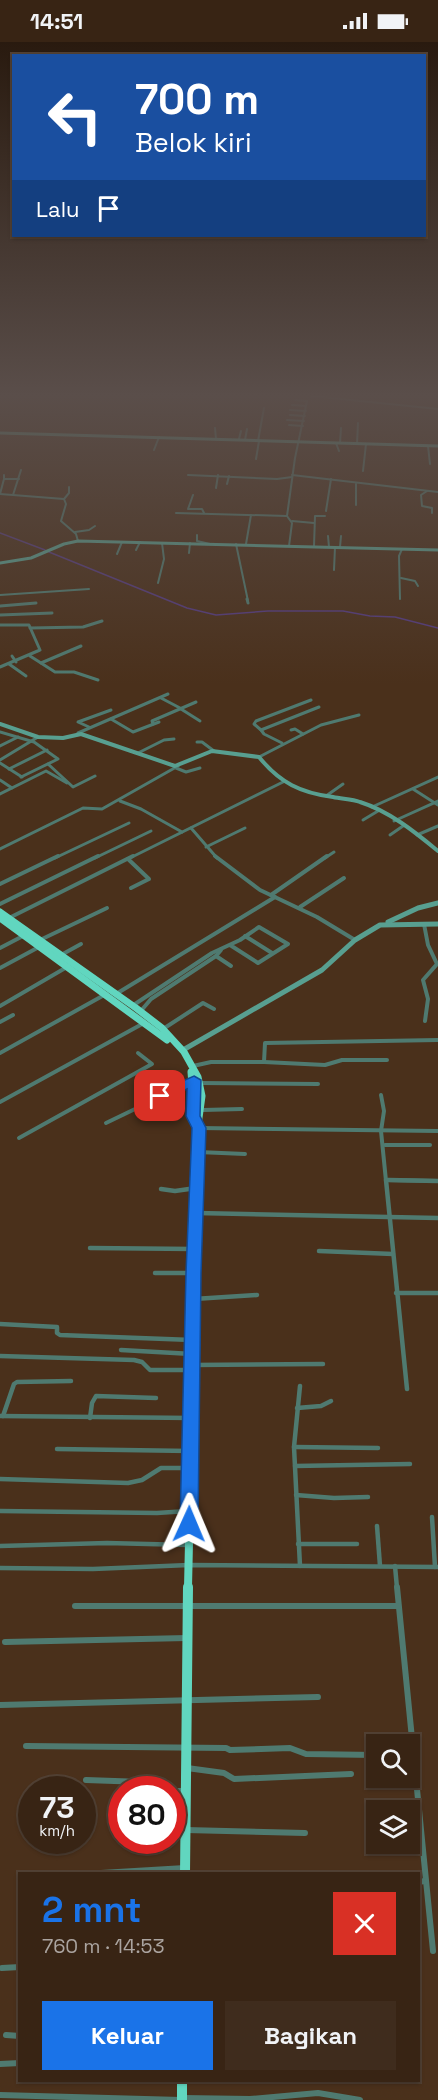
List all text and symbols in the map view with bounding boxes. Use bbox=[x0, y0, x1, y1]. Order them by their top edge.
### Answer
text: 14:51 bbox=[30, 7, 83, 35]
text: 700 m bbox=[135, 73, 259, 126]
icon: left bbox=[36, 78, 114, 156]
text: Belok kiri bbox=[135, 125, 252, 160]
icon: arrive bbox=[92, 192, 125, 225]
text: Lalu bbox=[36, 195, 80, 223]
pin bbox=[134, 1070, 185, 1121]
icon: arrive bbox=[143, 1079, 176, 1112]
position arrow bbox=[157, 1492, 221, 1556]
map controls bbox=[366, 1734, 420, 1854]
button: search bbox=[366, 1734, 420, 1788]
speed limit sign: 80 bbox=[108, 1776, 186, 1854]
text: 73 bbox=[40, 1788, 74, 1827]
button: layers bbox=[366, 1800, 420, 1854]
text: km/h bbox=[39, 1821, 75, 1840]
text: 2 mnt bbox=[42, 1887, 141, 1933]
button: close bbox=[333, 1892, 396, 1955]
text: 760 m · 14:53 bbox=[42, 1933, 165, 1959]
button: Keluar bbox=[42, 2001, 213, 2070]
button: Bagikan bbox=[225, 2001, 396, 2070]

